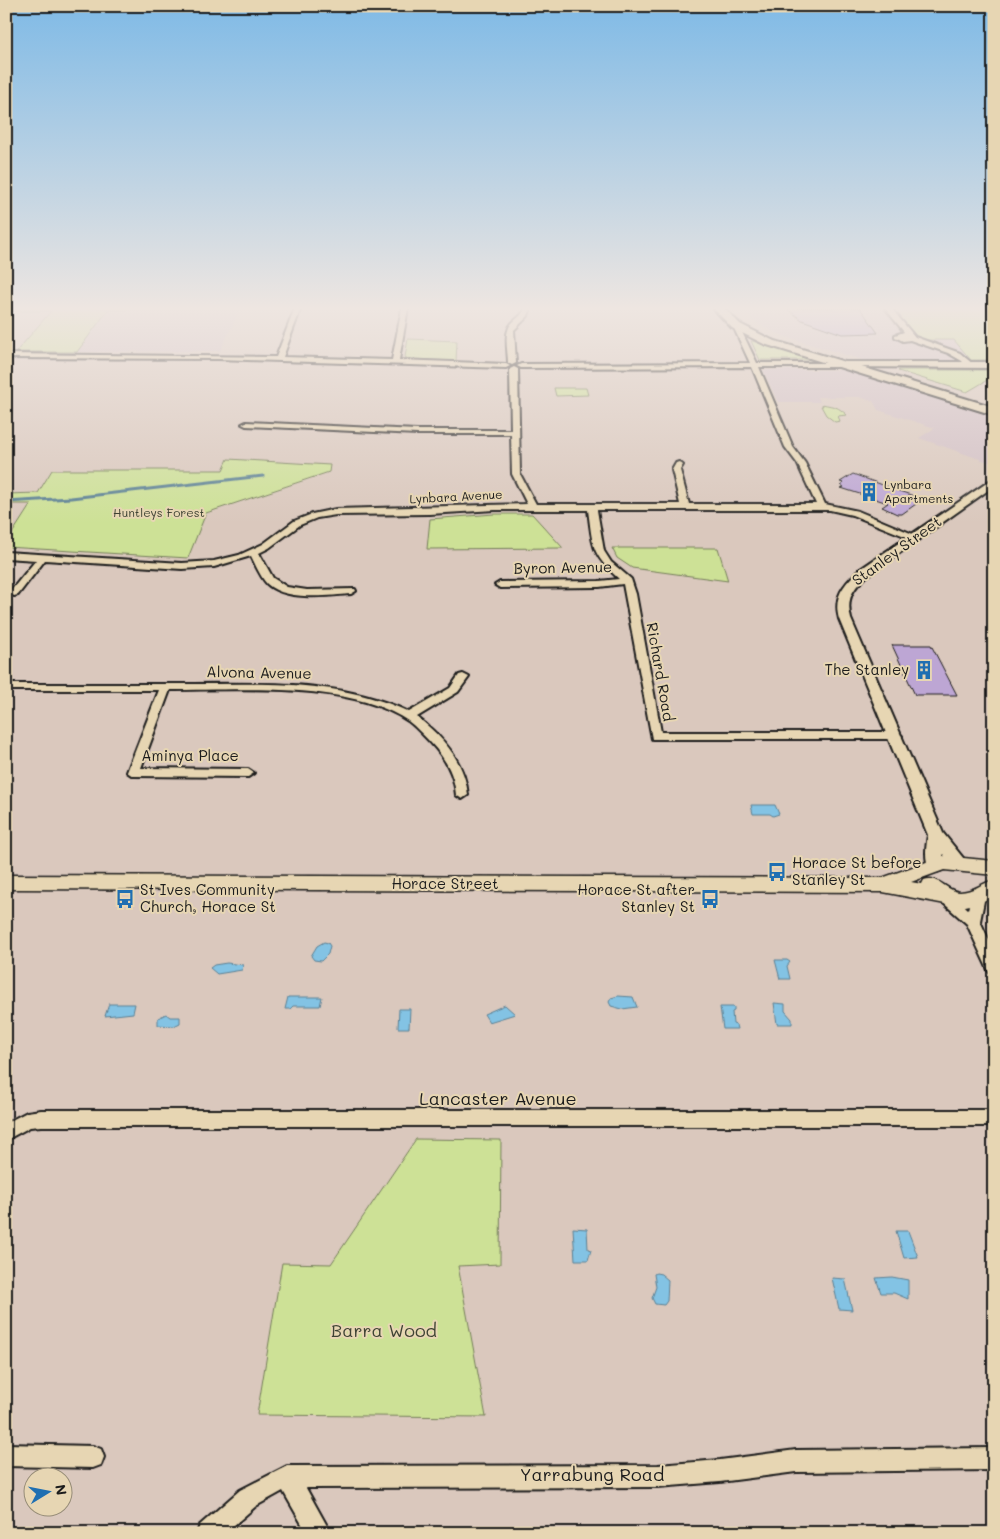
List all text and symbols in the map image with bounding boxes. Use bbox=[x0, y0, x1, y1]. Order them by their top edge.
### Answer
place label: Lynbara Apartments bbox=[884, 476, 953, 506]
building icon: Lynbara Apartments bbox=[858, 481, 880, 503]
street label: Lynbara Avenue bbox=[409, 486, 503, 506]
park label: Huntleys Forest bbox=[113, 504, 205, 520]
street label: Stanley Street bbox=[848, 511, 945, 589]
street label: Byron Avenue bbox=[514, 556, 612, 578]
street label: Richard Road bbox=[642, 621, 680, 723]
place label: The Stanley bbox=[825, 659, 909, 679]
building icon: The Stanley bbox=[913, 659, 935, 681]
street label: Alvona Avenue bbox=[206, 661, 312, 683]
street label: Aminya Place bbox=[141, 745, 239, 765]
place label: Horace St before Stanley St bbox=[792, 852, 922, 889]
bus stop icon: Horace St before Stanley St bbox=[766, 861, 788, 883]
street label: Horace Street bbox=[391, 873, 499, 893]
place label: St Ives Community Church, Horace St bbox=[140, 879, 276, 916]
place label: Horace St after Stanley St bbox=[577, 879, 695, 916]
bus stop icon: St Ives Community Church, Horace St bbox=[114, 888, 136, 910]
bus stop icon: Horace St after Stanley St bbox=[699, 888, 721, 910]
street label: Lancaster Avenue bbox=[419, 1086, 577, 1110]
park label: Barra Wood bbox=[331, 1318, 437, 1342]
street label: Yarrabung Road bbox=[520, 1462, 664, 1486]
north arrow bbox=[22, 1466, 72, 1516]
text: N bbox=[51, 1483, 72, 1497]

